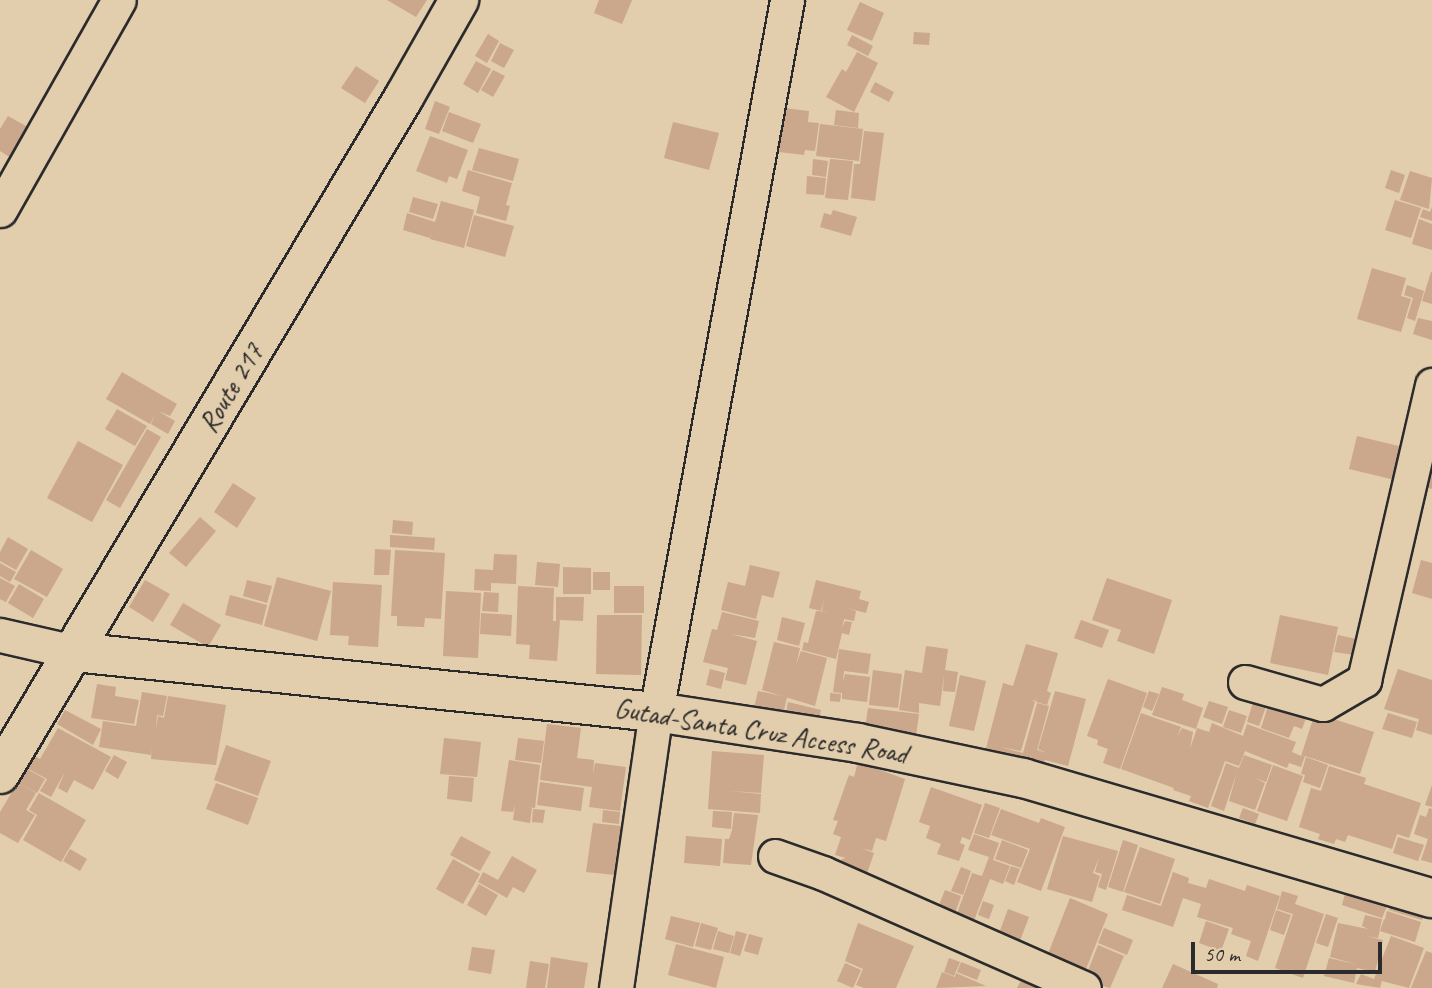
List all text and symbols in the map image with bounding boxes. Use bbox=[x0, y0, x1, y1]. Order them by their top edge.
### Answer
street label: Route 217 bbox=[191, 337, 271, 439]
street label: Gutad-Santa Cruz Access Road bbox=[613, 691, 909, 771]
scale bar bbox=[1194, 928, 1385, 972]
text: 50 m bbox=[1204, 941, 1240, 967]

